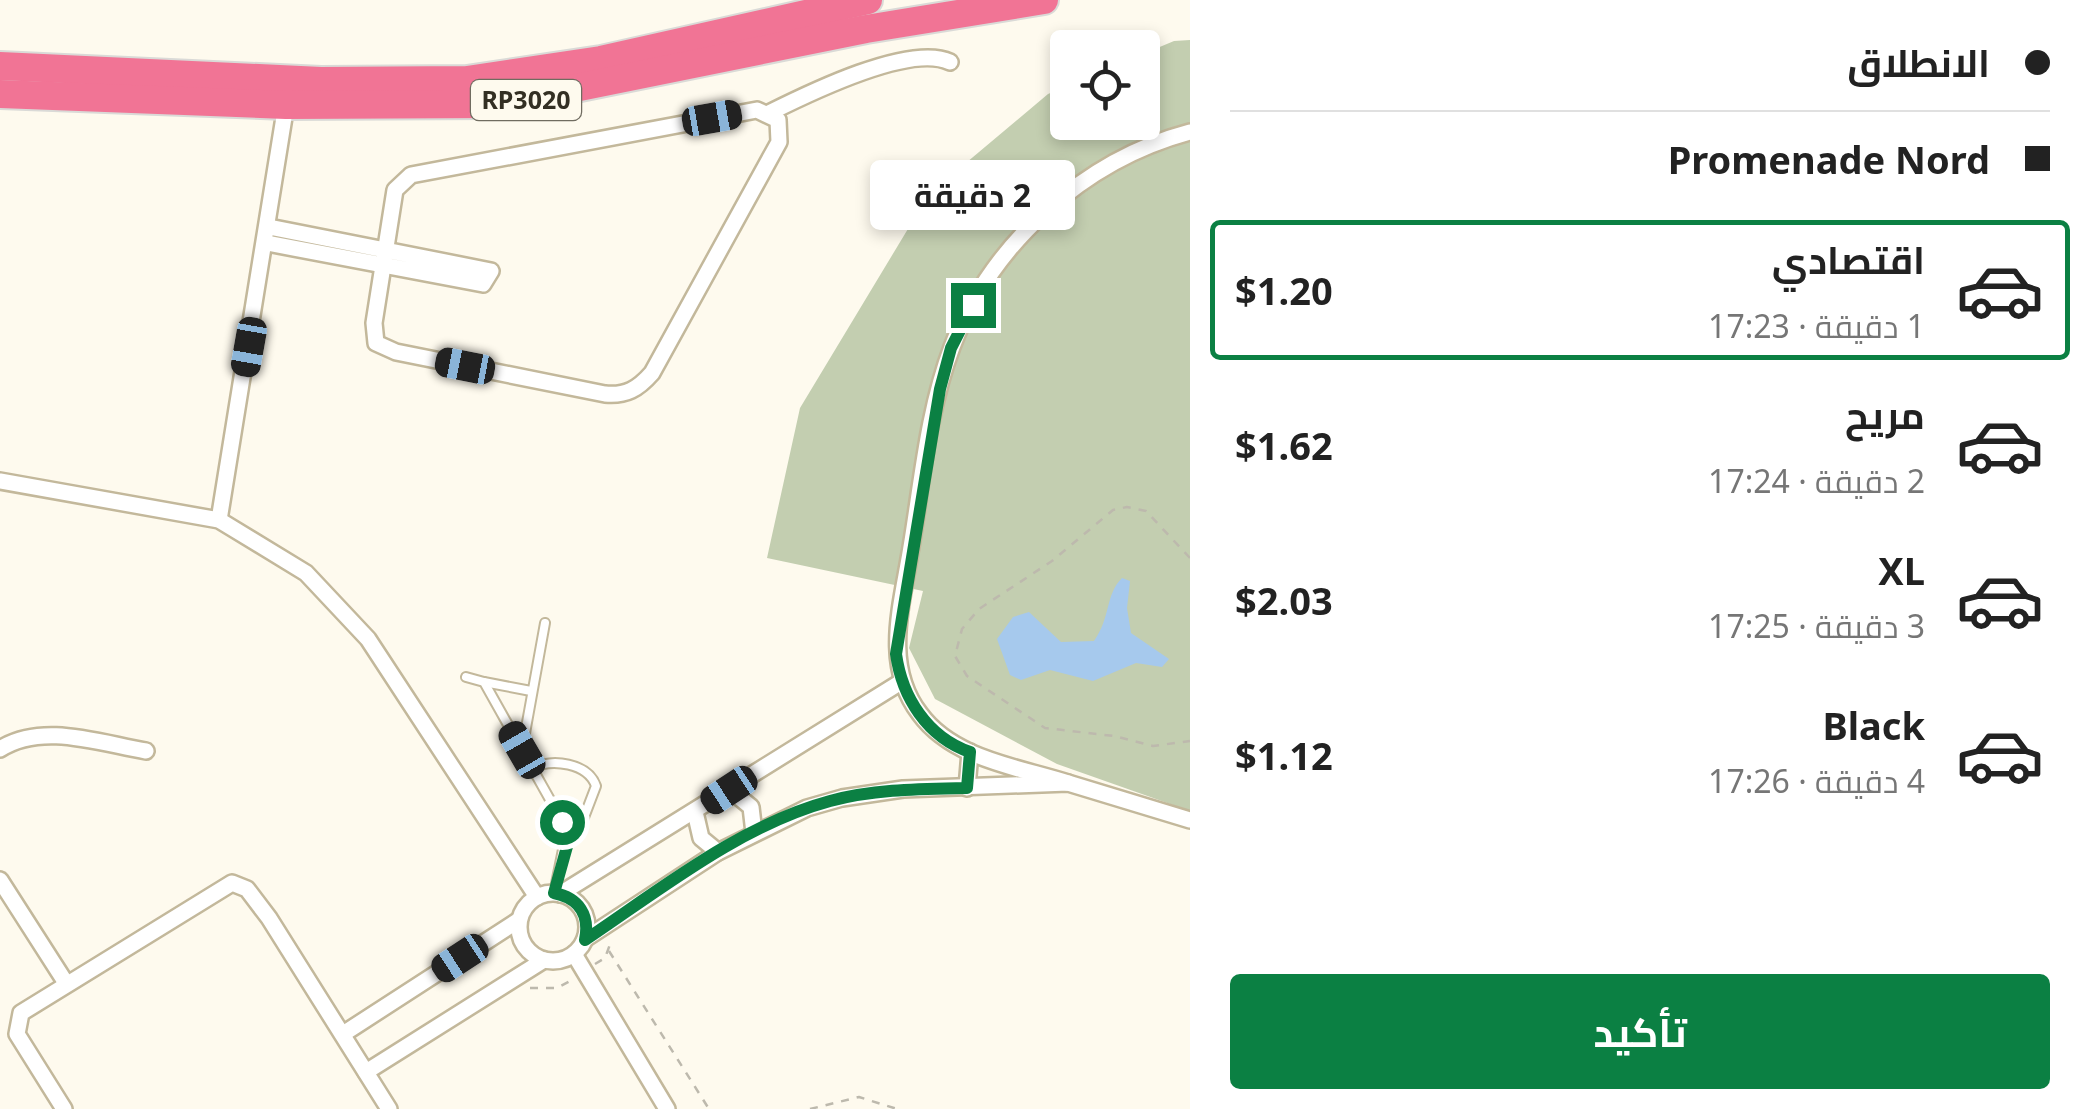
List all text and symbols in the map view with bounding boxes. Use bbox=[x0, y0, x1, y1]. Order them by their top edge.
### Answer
map controls bbox=[1050, 30, 1160, 140]
button: locate bbox=[1050, 30, 1160, 140]
text: الانطلاق bbox=[1847, 36, 1990, 88]
road number: RP3020 bbox=[471, 80, 581, 120]
car bbox=[680, 98, 744, 138]
text: Promenade Nord bbox=[1668, 133, 1990, 185]
callout: 2 دقيقة bbox=[870, 160, 1076, 230]
text: 2 دقيقة bbox=[914, 173, 1031, 216]
text: اقتصادي bbox=[1772, 233, 1925, 285]
icon: car bbox=[1955, 245, 2045, 335]
text: $1.20 bbox=[1235, 264, 1333, 316]
route end bbox=[951, 283, 996, 328]
text: 1 دقيقة · 17:23 bbox=[1708, 304, 1925, 347]
car bbox=[229, 315, 269, 379]
car bbox=[433, 346, 497, 386]
text: مريح bbox=[1845, 388, 1925, 440]
icon: car bbox=[1955, 400, 2045, 490]
text: $1.62 bbox=[1235, 419, 1333, 471]
text: 2 دقيقة · 17:24 bbox=[1708, 459, 1925, 502]
text: XL bbox=[1878, 544, 1925, 596]
icon: car bbox=[1955, 555, 2045, 645]
text: $2.03 bbox=[1235, 574, 1333, 626]
text: 3 دقيقة · 17:25 bbox=[1708, 604, 1925, 647]
text: Black bbox=[1822, 699, 1925, 751]
icon: car bbox=[1955, 710, 2045, 800]
car bbox=[494, 717, 550, 783]
text: $1.12 bbox=[1235, 729, 1333, 781]
text: 4 دقيقة · 17:26 bbox=[1708, 759, 1925, 802]
car bbox=[696, 761, 762, 819]
route start bbox=[540, 800, 585, 845]
car bbox=[427, 929, 493, 987]
button: تأكيد bbox=[1230, 974, 2050, 1089]

